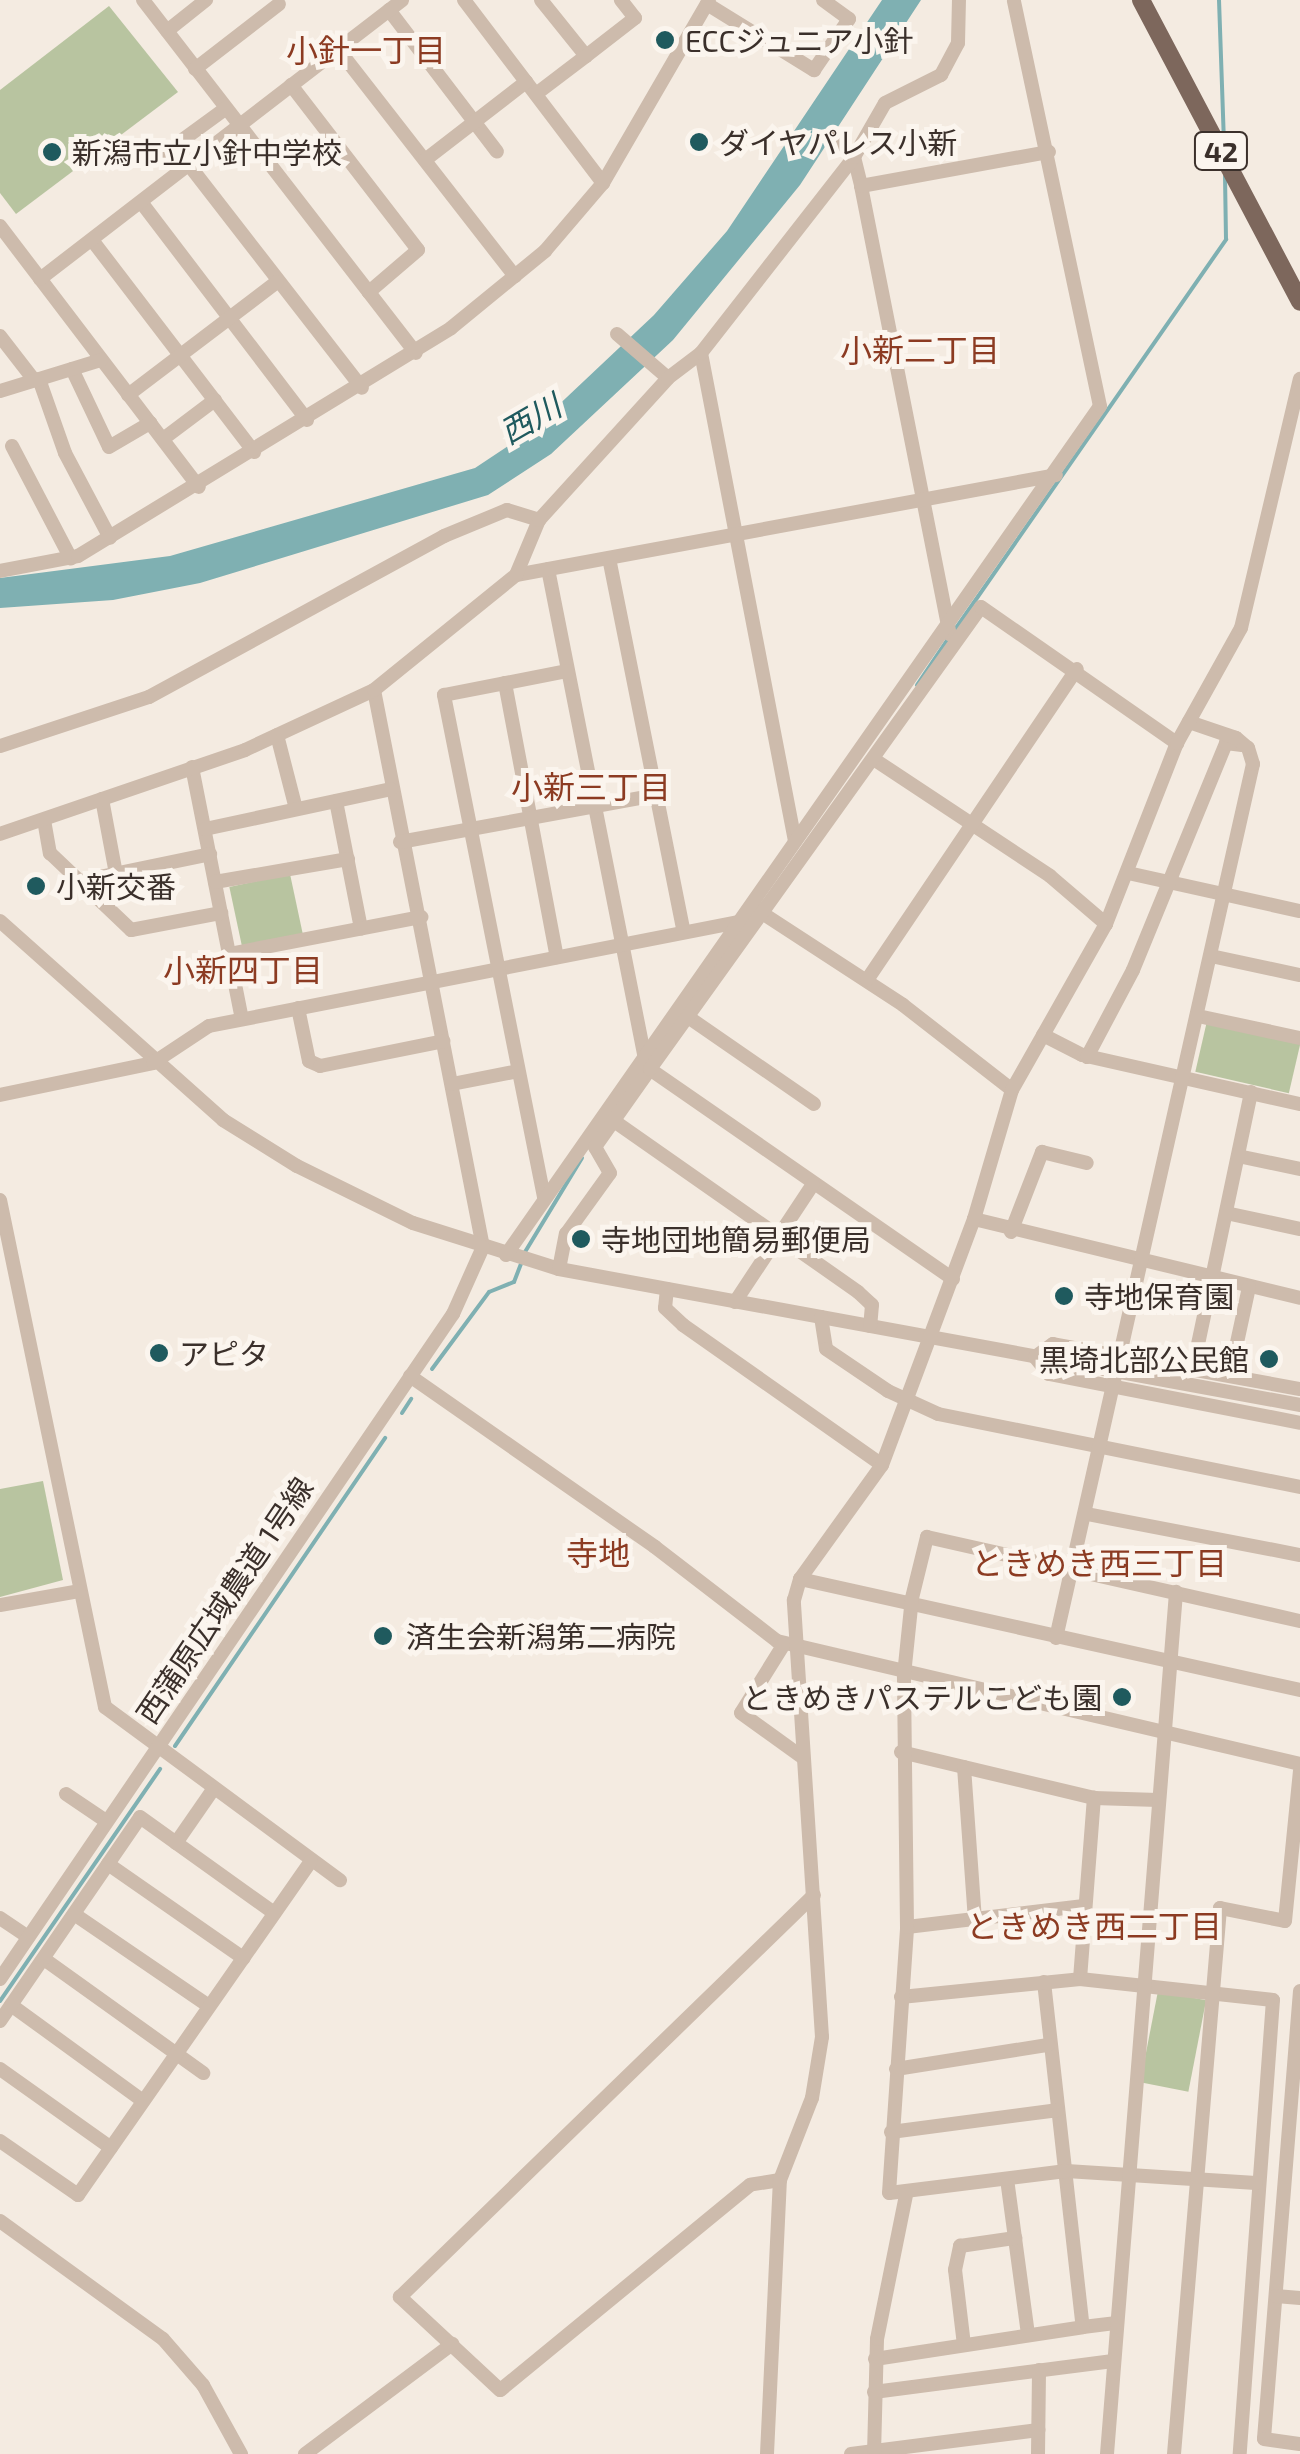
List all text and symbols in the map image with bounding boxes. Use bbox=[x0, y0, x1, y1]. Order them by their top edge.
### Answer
place label: ECCジュニア小針 bbox=[685, 22, 915, 58]
marker: ECCジュニア小針 bbox=[654, 29, 676, 51]
district label: 小針一丁目 bbox=[286, 30, 446, 68]
place label: ダイヤパレス小新 bbox=[719, 124, 959, 160]
road number: 42 bbox=[1194, 128, 1248, 174]
marker: ダイヤパレス小新 bbox=[688, 131, 710, 153]
place label: 新潟市立小針中学校 bbox=[72, 134, 342, 170]
marker: 新潟市立小針中学校 bbox=[41, 141, 63, 163]
district label: 小新二丁目 bbox=[840, 330, 1000, 368]
water label: 西川 bbox=[493, 385, 567, 451]
district label: 小新三丁目 bbox=[511, 767, 671, 805]
place label: 小新交番 bbox=[56, 868, 176, 904]
marker: 小新交番 bbox=[25, 875, 47, 897]
district label: 小新四丁目 bbox=[163, 950, 323, 988]
place label: 寺地団地簡易郵便局 bbox=[601, 1221, 871, 1257]
marker: 寺地団地簡易郵便局 bbox=[570, 1228, 592, 1250]
place label: 寺地保育園 bbox=[1084, 1278, 1234, 1314]
marker: 寺地保育園 bbox=[1053, 1285, 1075, 1307]
place label: アピタ bbox=[179, 1335, 269, 1371]
place label: 黒埼北部公民館 bbox=[1039, 1341, 1249, 1377]
marker: アピタ bbox=[148, 1342, 170, 1364]
marker: 黒埼北部公民館 bbox=[1258, 1348, 1280, 1370]
street label: 西蒲原広域農道 1号線 bbox=[128, 1470, 320, 1730]
district label: 寺地 bbox=[566, 1533, 630, 1571]
district label: ときめき西三丁目 bbox=[971, 1543, 1227, 1581]
place label: 済生会新潟第二病院 bbox=[406, 1618, 676, 1654]
marker: 済生会新潟第二病院 bbox=[370, 1623, 396, 1649]
place label: ときめきパステルこども園 bbox=[742, 1679, 1102, 1715]
marker: ときめきパステルこども園 bbox=[1111, 1686, 1133, 1708]
district label: ときめき西二丁目 bbox=[966, 1906, 1222, 1944]

